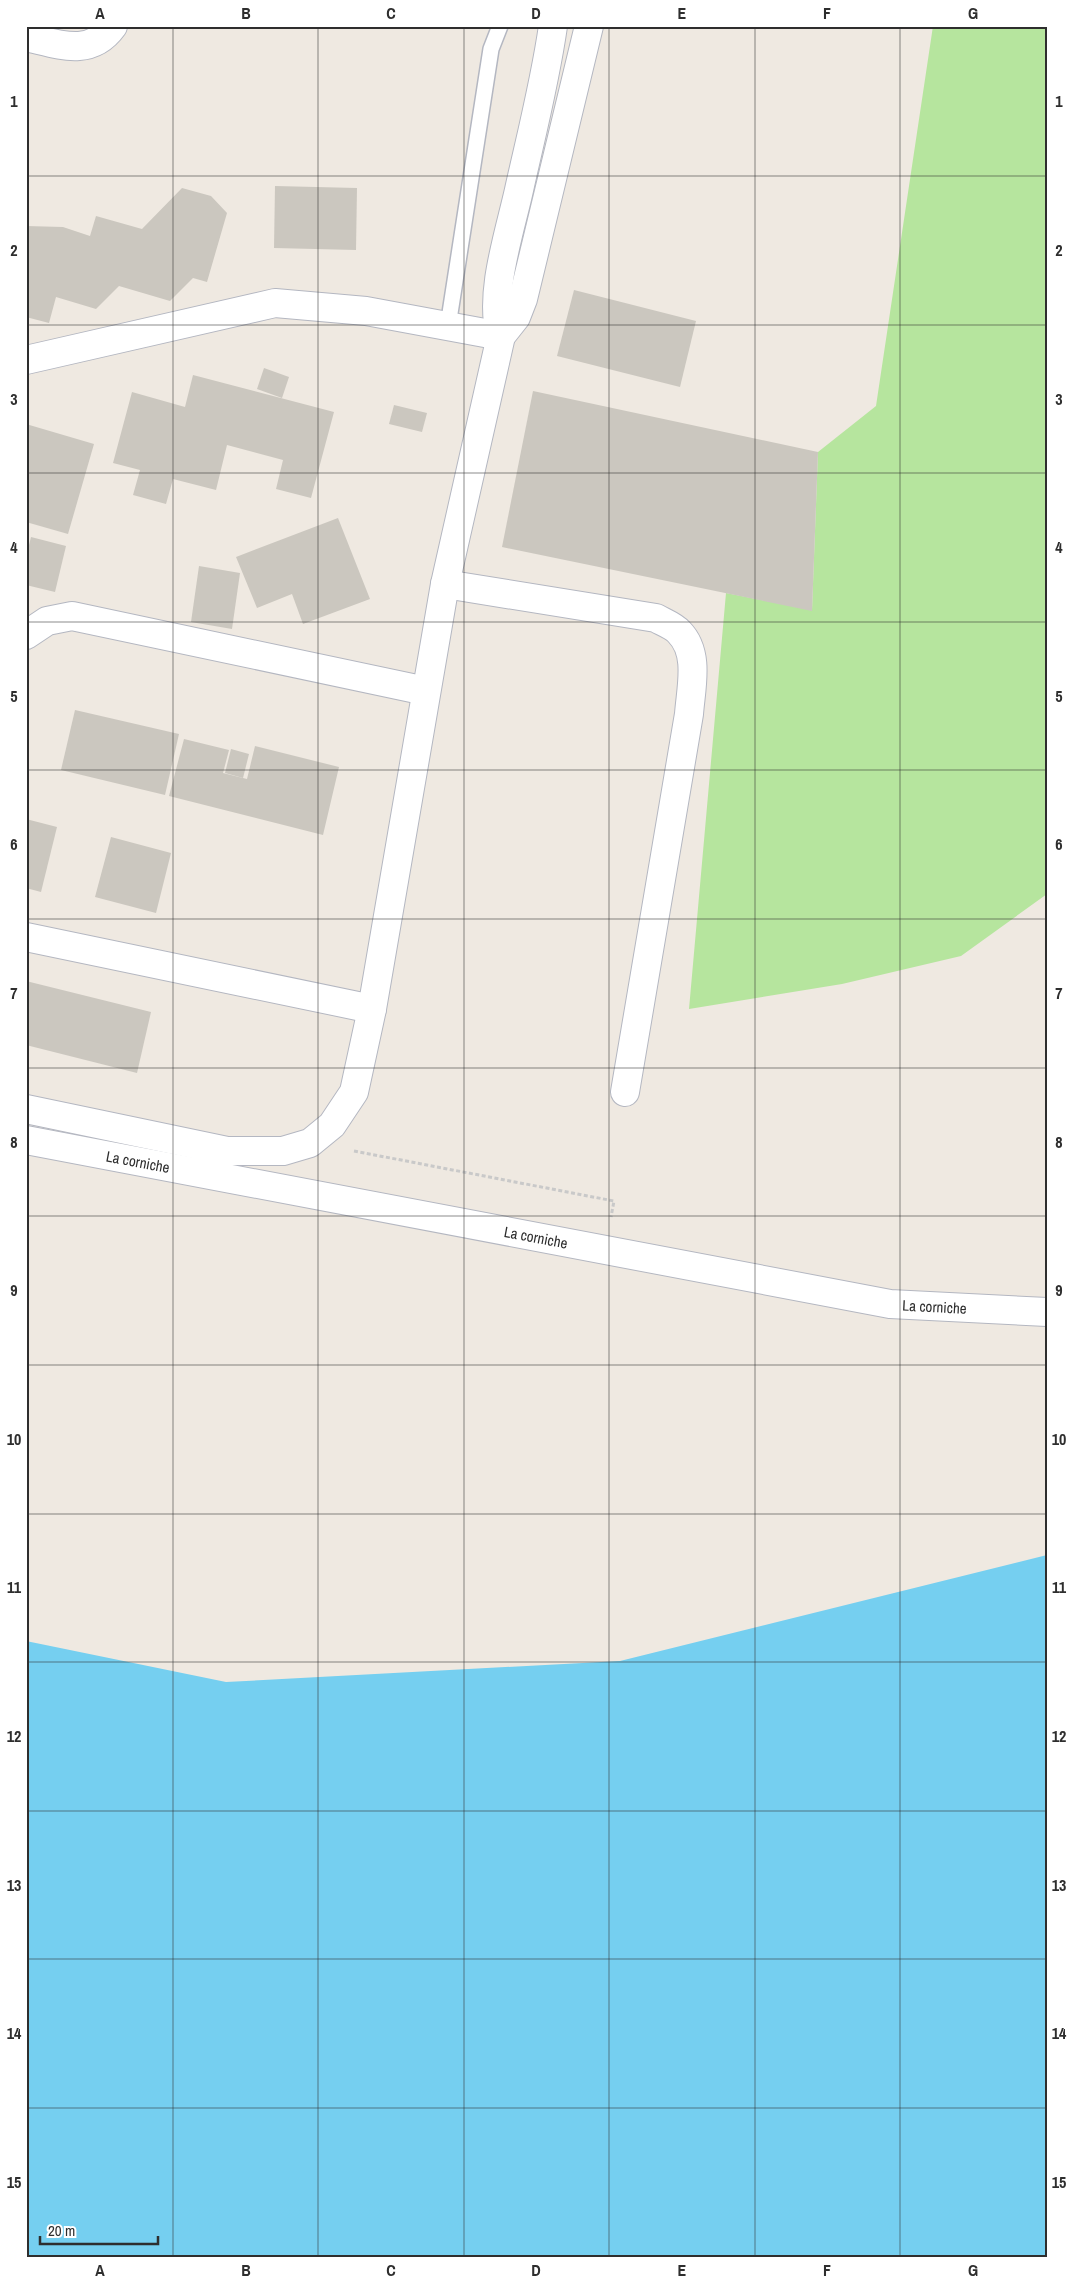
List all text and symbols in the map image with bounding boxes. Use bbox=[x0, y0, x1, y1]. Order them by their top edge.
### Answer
text: A bbox=[95, 2, 105, 24]
text: B bbox=[241, 2, 251, 24]
text: C bbox=[386, 2, 396, 24]
text: D bbox=[531, 2, 541, 24]
text: E bbox=[678, 2, 687, 24]
text: F bbox=[823, 2, 831, 24]
text: G bbox=[968, 2, 978, 24]
text: 1 bbox=[10, 90, 18, 112]
text: 1 bbox=[1055, 90, 1063, 112]
text: 2 bbox=[10, 239, 18, 261]
text: 2 bbox=[1055, 239, 1063, 261]
text: 3 bbox=[10, 388, 18, 410]
text: 3 bbox=[1055, 388, 1063, 410]
text: 4 bbox=[10, 536, 18, 558]
text: 4 bbox=[1055, 536, 1063, 558]
text: 5 bbox=[10, 685, 18, 707]
text: 5 bbox=[1055, 685, 1063, 707]
text: 6 bbox=[10, 833, 18, 855]
text: 6 bbox=[1055, 833, 1063, 855]
text: 7 bbox=[10, 982, 18, 1004]
text: 7 bbox=[1055, 982, 1063, 1004]
text: 8 bbox=[10, 1131, 18, 1153]
text: 8 bbox=[1055, 1131, 1063, 1153]
street label: La corniche bbox=[104, 1145, 172, 1178]
street label: La corniche bbox=[502, 1220, 570, 1253]
text: 9 bbox=[10, 1279, 18, 1301]
text: 9 bbox=[1055, 1279, 1063, 1301]
street label: La corniche bbox=[902, 1294, 967, 1318]
text: 10 bbox=[7, 1428, 21, 1450]
text: 10 bbox=[1052, 1428, 1066, 1450]
text: 11 bbox=[7, 1576, 22, 1598]
text: 11 bbox=[1052, 1576, 1067, 1598]
text: 12 bbox=[7, 1725, 21, 1747]
text: 12 bbox=[1052, 1725, 1066, 1747]
text: 13 bbox=[7, 1874, 21, 1896]
text: 13 bbox=[1052, 1874, 1066, 1896]
text: 14 bbox=[7, 2022, 22, 2044]
text: 14 bbox=[1052, 2022, 1067, 2044]
text: 15 bbox=[7, 2171, 21, 2193]
text: 15 bbox=[1052, 2171, 1066, 2193]
scale bar bbox=[40, 2214, 158, 2246]
text: 20 m bbox=[48, 2220, 75, 2241]
text: A bbox=[95, 2259, 105, 2281]
text: B bbox=[241, 2259, 251, 2281]
text: C bbox=[386, 2259, 396, 2281]
text: D bbox=[531, 2259, 541, 2281]
text: E bbox=[678, 2259, 687, 2281]
text: F bbox=[823, 2259, 831, 2281]
text: G bbox=[968, 2259, 978, 2281]

